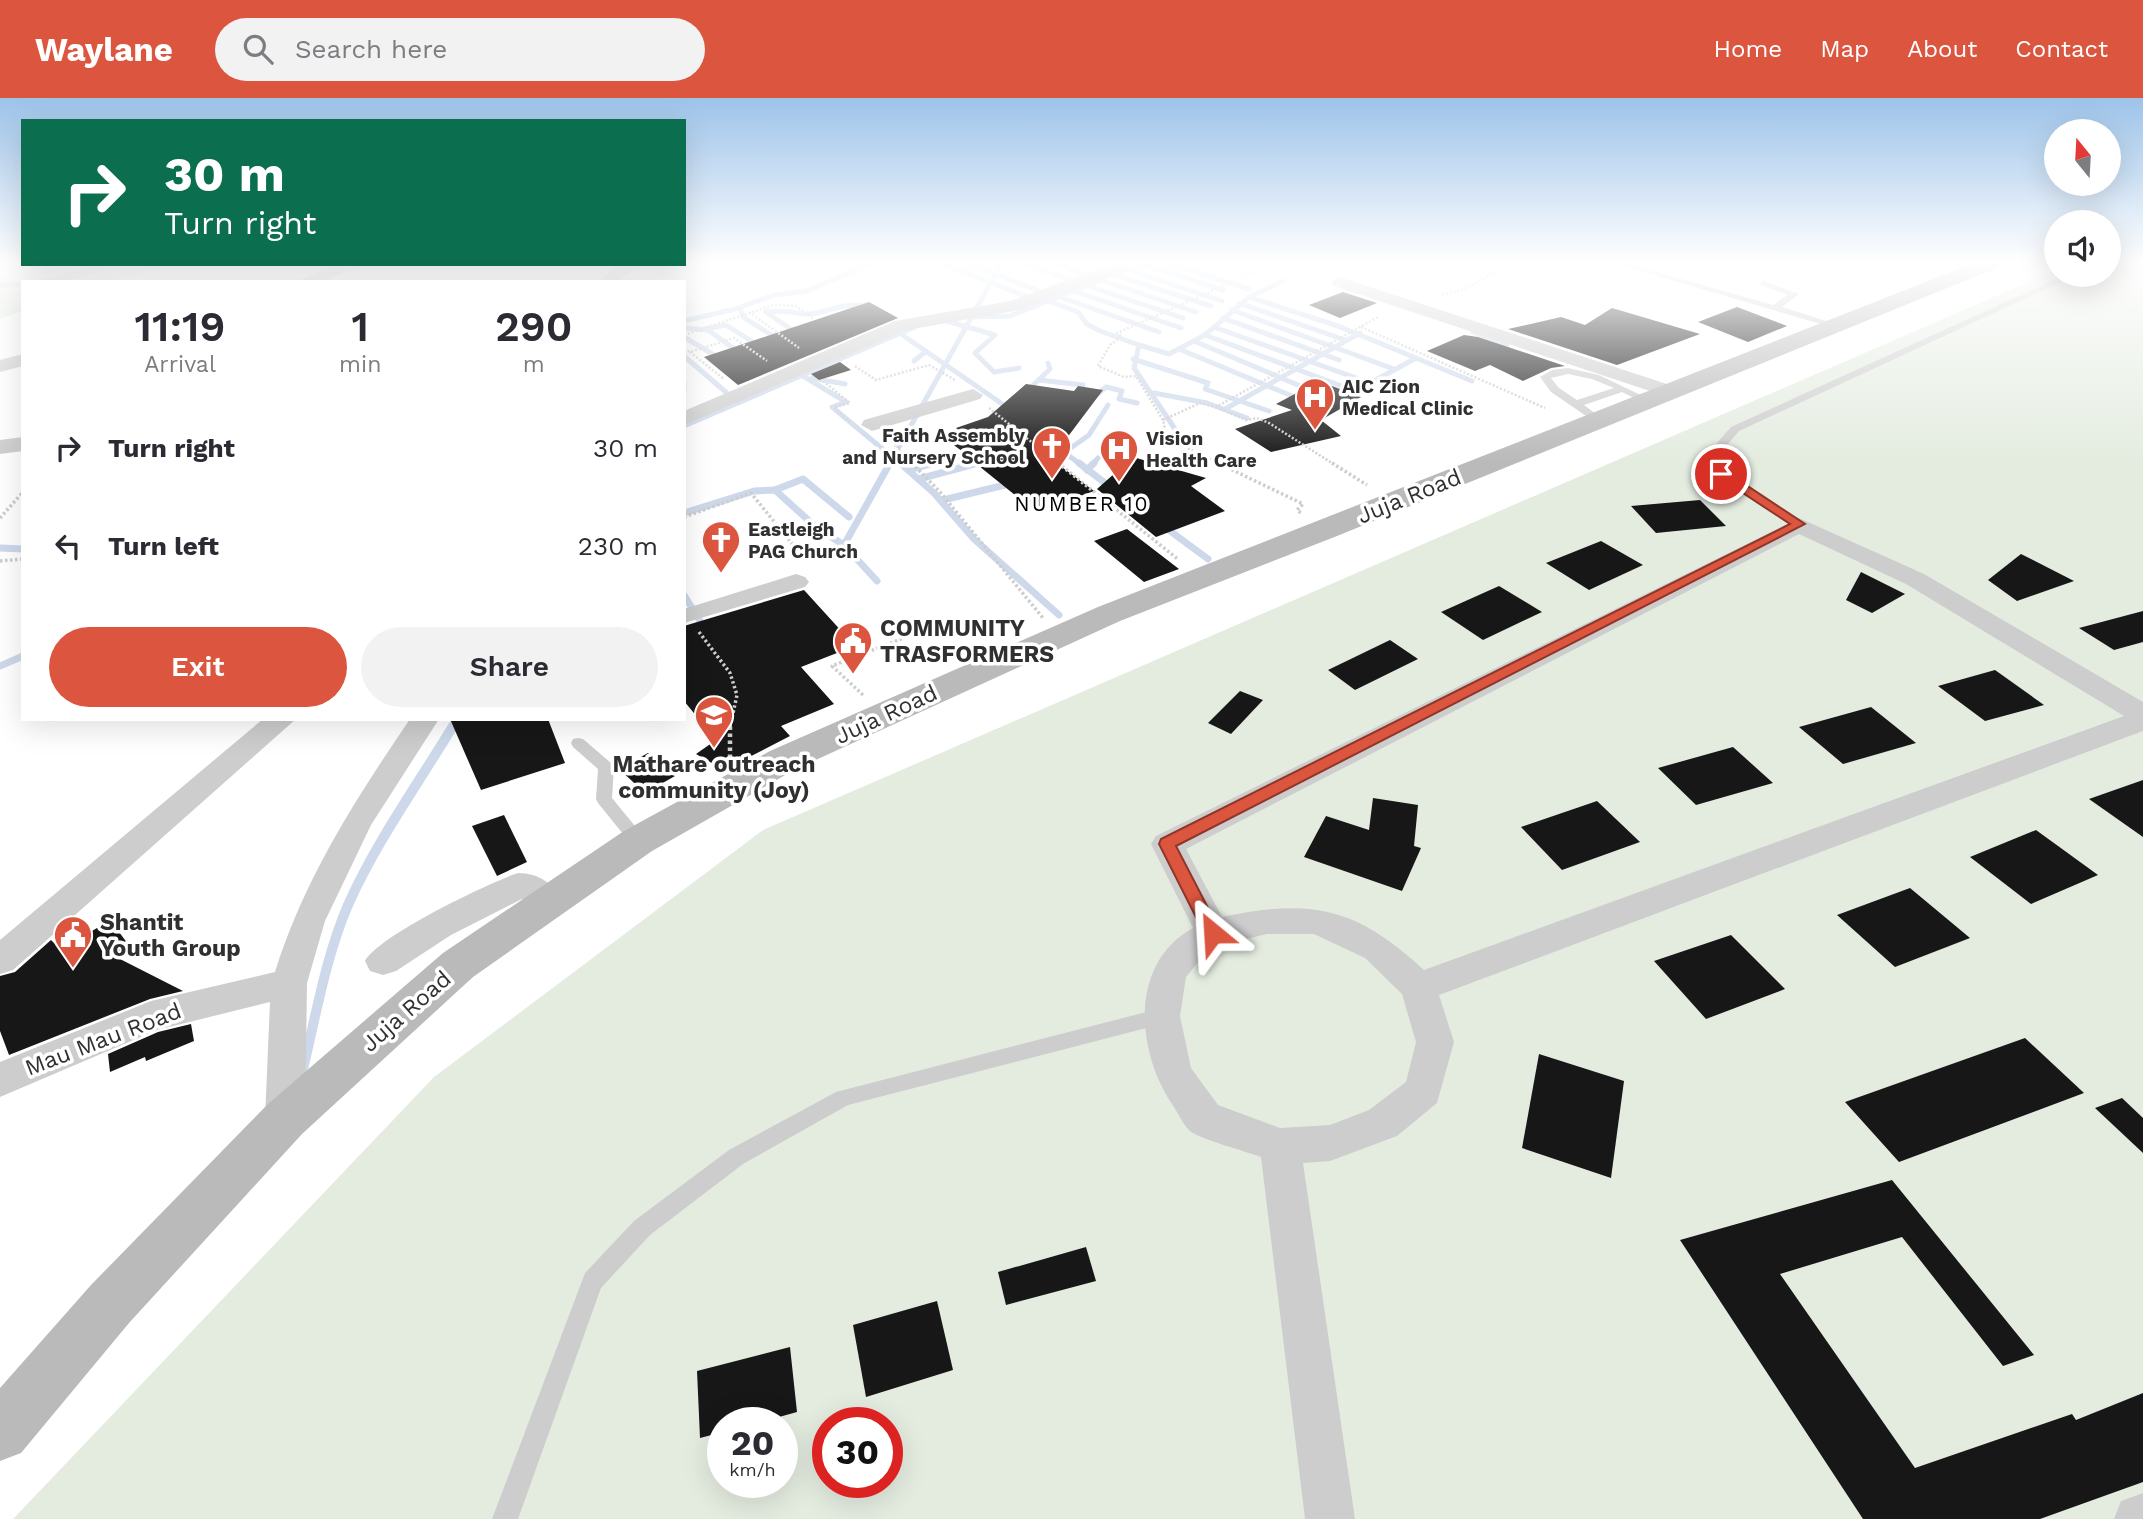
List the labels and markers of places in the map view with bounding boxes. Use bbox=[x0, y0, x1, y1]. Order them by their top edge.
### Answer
place label: AIC Zion Medical Clinic bbox=[1342, 375, 1474, 420]
hospital icon: AIC Zion Medical Clinic bbox=[1294, 376, 1336, 431]
place label: Faith Assembly and Nursery School bbox=[842, 424, 1026, 469]
church icon: Faith Assembly and Nursery School bbox=[1031, 425, 1073, 480]
place label: Vision Health Care bbox=[1146, 427, 1257, 472]
hospital icon: Vision Health Care bbox=[1098, 428, 1140, 483]
pin bbox=[1691, 444, 1751, 504]
place label: Eastleigh PAG Church bbox=[748, 518, 858, 563]
church icon: Eastleigh PAG Church bbox=[700, 519, 742, 574]
place label: COMMUNITY TRASFORMERS bbox=[880, 615, 1054, 668]
public building icon: COMMUNITY TRASFORMERS bbox=[832, 620, 874, 675]
school or university icon: Mathare outreach community (Joy) bbox=[693, 694, 735, 749]
place label: Mathare outreach community (Joy) bbox=[613, 751, 815, 804]
place label: Shantit Youth Group bbox=[100, 909, 241, 962]
public building icon: Shantit Youth Group bbox=[52, 914, 94, 969]

